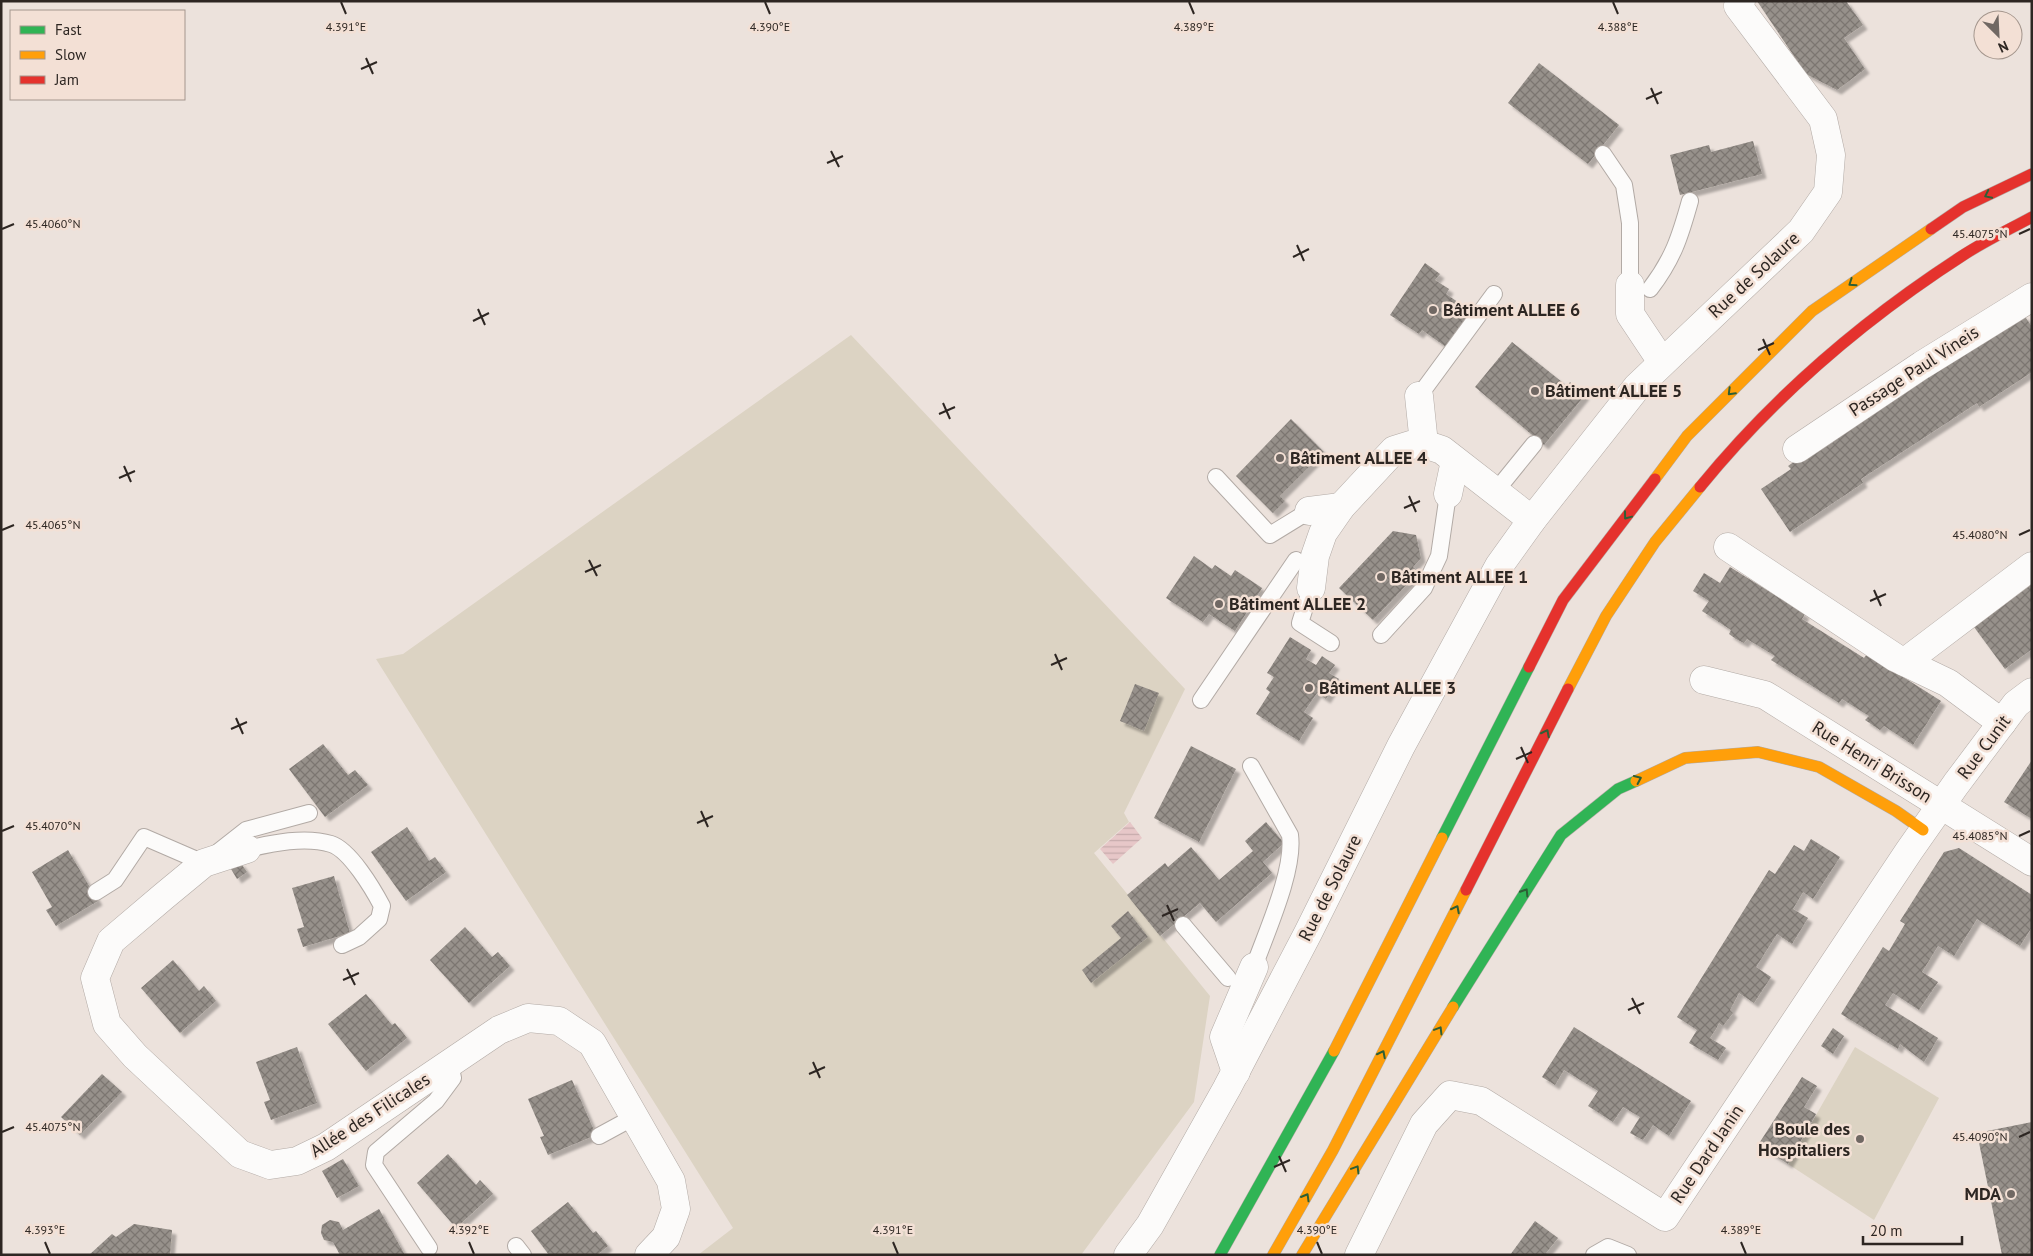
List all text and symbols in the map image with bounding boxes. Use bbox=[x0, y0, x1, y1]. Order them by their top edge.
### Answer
legend bbox=[10, 10, 185, 100]
north arrow bbox=[1973, 10, 2023, 60]
text: 4.391°E bbox=[326, 19, 366, 34]
text: 4.390°E bbox=[750, 19, 790, 34]
text: 4.389°E bbox=[1174, 19, 1214, 34]
text: 4.388°E bbox=[1598, 19, 1638, 34]
text: Fast bbox=[55, 20, 82, 39]
text: N bbox=[1995, 37, 2011, 57]
text: Slow bbox=[55, 45, 86, 64]
text: Jam bbox=[54, 70, 79, 89]
one-way arrow bbox=[1984, 189, 1993, 199]
text: 45.4060°N bbox=[26, 216, 80, 231]
text: 45.4075°N bbox=[1953, 226, 2007, 241]
street label: Rue de Solaure bbox=[1703, 227, 1804, 323]
one-way arrow bbox=[1848, 277, 1857, 286]
place label: Bâtiment ALLEE 6 bbox=[1443, 298, 1580, 321]
marker: Bâtiment ALLEE 6 bbox=[1427, 304, 1439, 316]
street label: Passage Paul Vineis bbox=[1845, 320, 1983, 421]
place label: Bâtiment ALLEE 5 bbox=[1545, 379, 1682, 402]
marker: Bâtiment ALLEE 5 bbox=[1529, 385, 1541, 397]
one-way arrow bbox=[1728, 386, 1737, 395]
place label: Bâtiment ALLEE 4 bbox=[1290, 446, 1427, 469]
marker: Bâtiment ALLEE 4 bbox=[1274, 452, 1286, 464]
one-way arrow bbox=[1624, 510, 1633, 520]
text: 45.4065°N bbox=[26, 517, 80, 532]
text: 45.4080°N bbox=[1953, 527, 2007, 542]
place label: Bâtiment ALLEE 1 bbox=[1391, 565, 1528, 588]
marker: Bâtiment ALLEE 1 bbox=[1375, 571, 1387, 583]
place label: Bâtiment ALLEE 2 bbox=[1229, 592, 1366, 615]
marker: Bâtiment ALLEE 2 bbox=[1213, 598, 1225, 610]
place label: Bâtiment ALLEE 3 bbox=[1319, 676, 1456, 699]
marker: Bâtiment ALLEE 3 bbox=[1303, 682, 1315, 694]
street label: Rue Cunit bbox=[1952, 710, 2015, 783]
street label: Rue Henri Brisson bbox=[1808, 715, 1937, 808]
one-way arrow bbox=[1540, 729, 1550, 738]
one-way arrow bbox=[1633, 775, 1642, 786]
text: 45.4070°N bbox=[26, 818, 80, 833]
text: 45.4085°N bbox=[1953, 828, 2007, 843]
street label: Rue de Solaure bbox=[1293, 831, 1366, 945]
one-way arrow bbox=[1519, 888, 1528, 897]
one-way arrow bbox=[1450, 905, 1460, 914]
one-way arrow bbox=[1433, 1026, 1443, 1035]
one-way arrow bbox=[1376, 1050, 1386, 1059]
street label: Allée des Filicales bbox=[305, 1067, 434, 1162]
street label: Rue Dard Janin bbox=[1665, 1100, 1748, 1207]
place label: Boule des Hospitaliers bbox=[1758, 1117, 1850, 1161]
text: 45.4075°N bbox=[26, 1119, 80, 1134]
text: 45.4090°N bbox=[1953, 1129, 2007, 1144]
marker: Boule des Hospitaliers bbox=[1854, 1133, 1866, 1145]
one-way arrow bbox=[1349, 1165, 1359, 1174]
place label: MDA bbox=[1965, 1182, 2001, 1205]
marker: MDA bbox=[2005, 1188, 2017, 1200]
one-way arrow bbox=[1300, 1193, 1310, 1202]
scale bar bbox=[1863, 1214, 1962, 1246]
text: 20 m bbox=[1870, 1221, 1903, 1240]
text: 4.393°E bbox=[25, 1222, 65, 1237]
text: 4.392°E bbox=[449, 1222, 489, 1237]
text: 4.391°E bbox=[873, 1222, 913, 1237]
text: 4.390°E bbox=[1297, 1222, 1337, 1237]
text: 4.389°E bbox=[1721, 1222, 1761, 1237]

